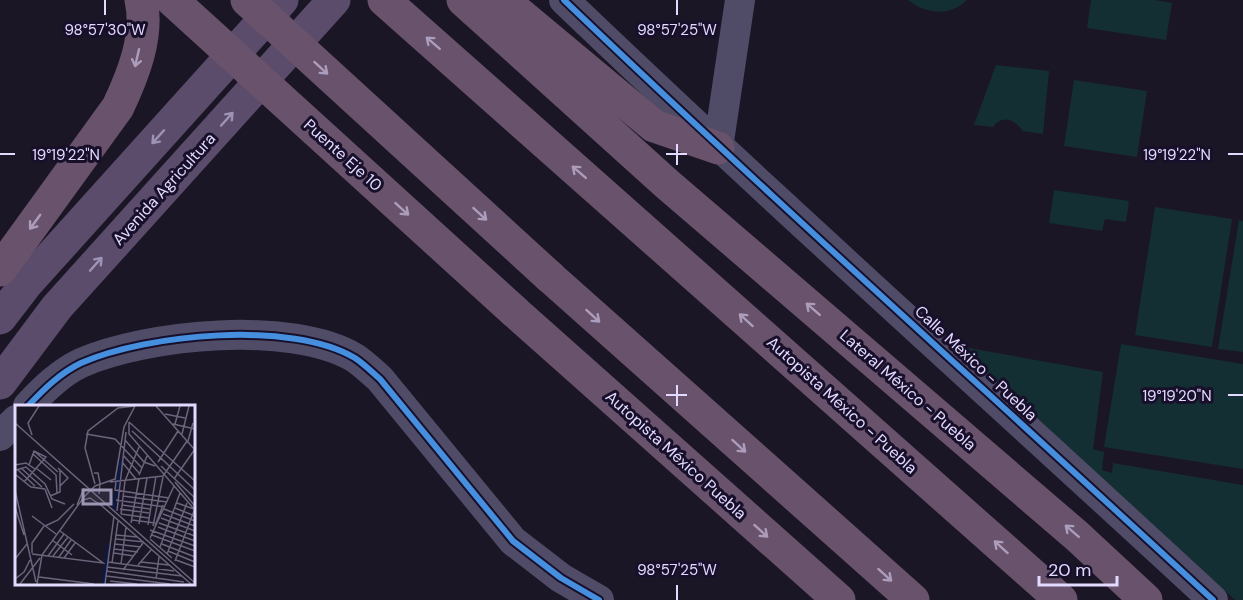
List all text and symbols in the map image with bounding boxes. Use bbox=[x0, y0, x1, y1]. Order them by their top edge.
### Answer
text: 98°57'30"W bbox=[64, 20, 146, 40]
text: 98°57'25"W bbox=[637, 20, 717, 40]
one-way arrow bbox=[425, 36, 440, 50]
one-way arrow bbox=[131, 48, 142, 67]
one-way arrow bbox=[313, 61, 328, 75]
one-way arrow bbox=[220, 112, 234, 127]
street label: Puente Eje 10 bbox=[299, 114, 387, 196]
street label: Avenida Agricultura bbox=[108, 128, 220, 250]
one-way arrow bbox=[151, 129, 165, 144]
text: 19°19'22"N bbox=[32, 145, 100, 165]
text: 19°19'22"N bbox=[1143, 145, 1211, 165]
one-way arrow bbox=[572, 165, 587, 179]
one-way arrow bbox=[394, 202, 409, 216]
one-way arrow bbox=[473, 207, 488, 221]
one-way arrow bbox=[29, 214, 41, 230]
one-way arrow bbox=[89, 256, 103, 271]
street label: Calle México - Puebla bbox=[910, 301, 1042, 425]
one-way arrow bbox=[806, 302, 821, 316]
one-way arrow bbox=[586, 309, 601, 323]
one-way arrow bbox=[739, 313, 754, 327]
street label: Lateral México - Puebla bbox=[835, 325, 981, 455]
street label: Autopista México - Puebla bbox=[762, 332, 922, 478]
street label: Autopista México Puebla bbox=[601, 386, 751, 524]
text: 19°19'20"N bbox=[1142, 386, 1212, 406]
inset map bbox=[15, 405, 195, 585]
one-way arrow bbox=[731, 439, 746, 453]
one-way arrow bbox=[753, 524, 768, 538]
one-way arrow bbox=[1064, 525, 1080, 538]
one-way arrow bbox=[994, 540, 1009, 554]
scale bar bbox=[1039, 549, 1117, 587]
text: 20 m bbox=[1048, 558, 1091, 582]
text: 98°57'25"W bbox=[637, 560, 717, 580]
one-way arrow bbox=[877, 568, 892, 582]

